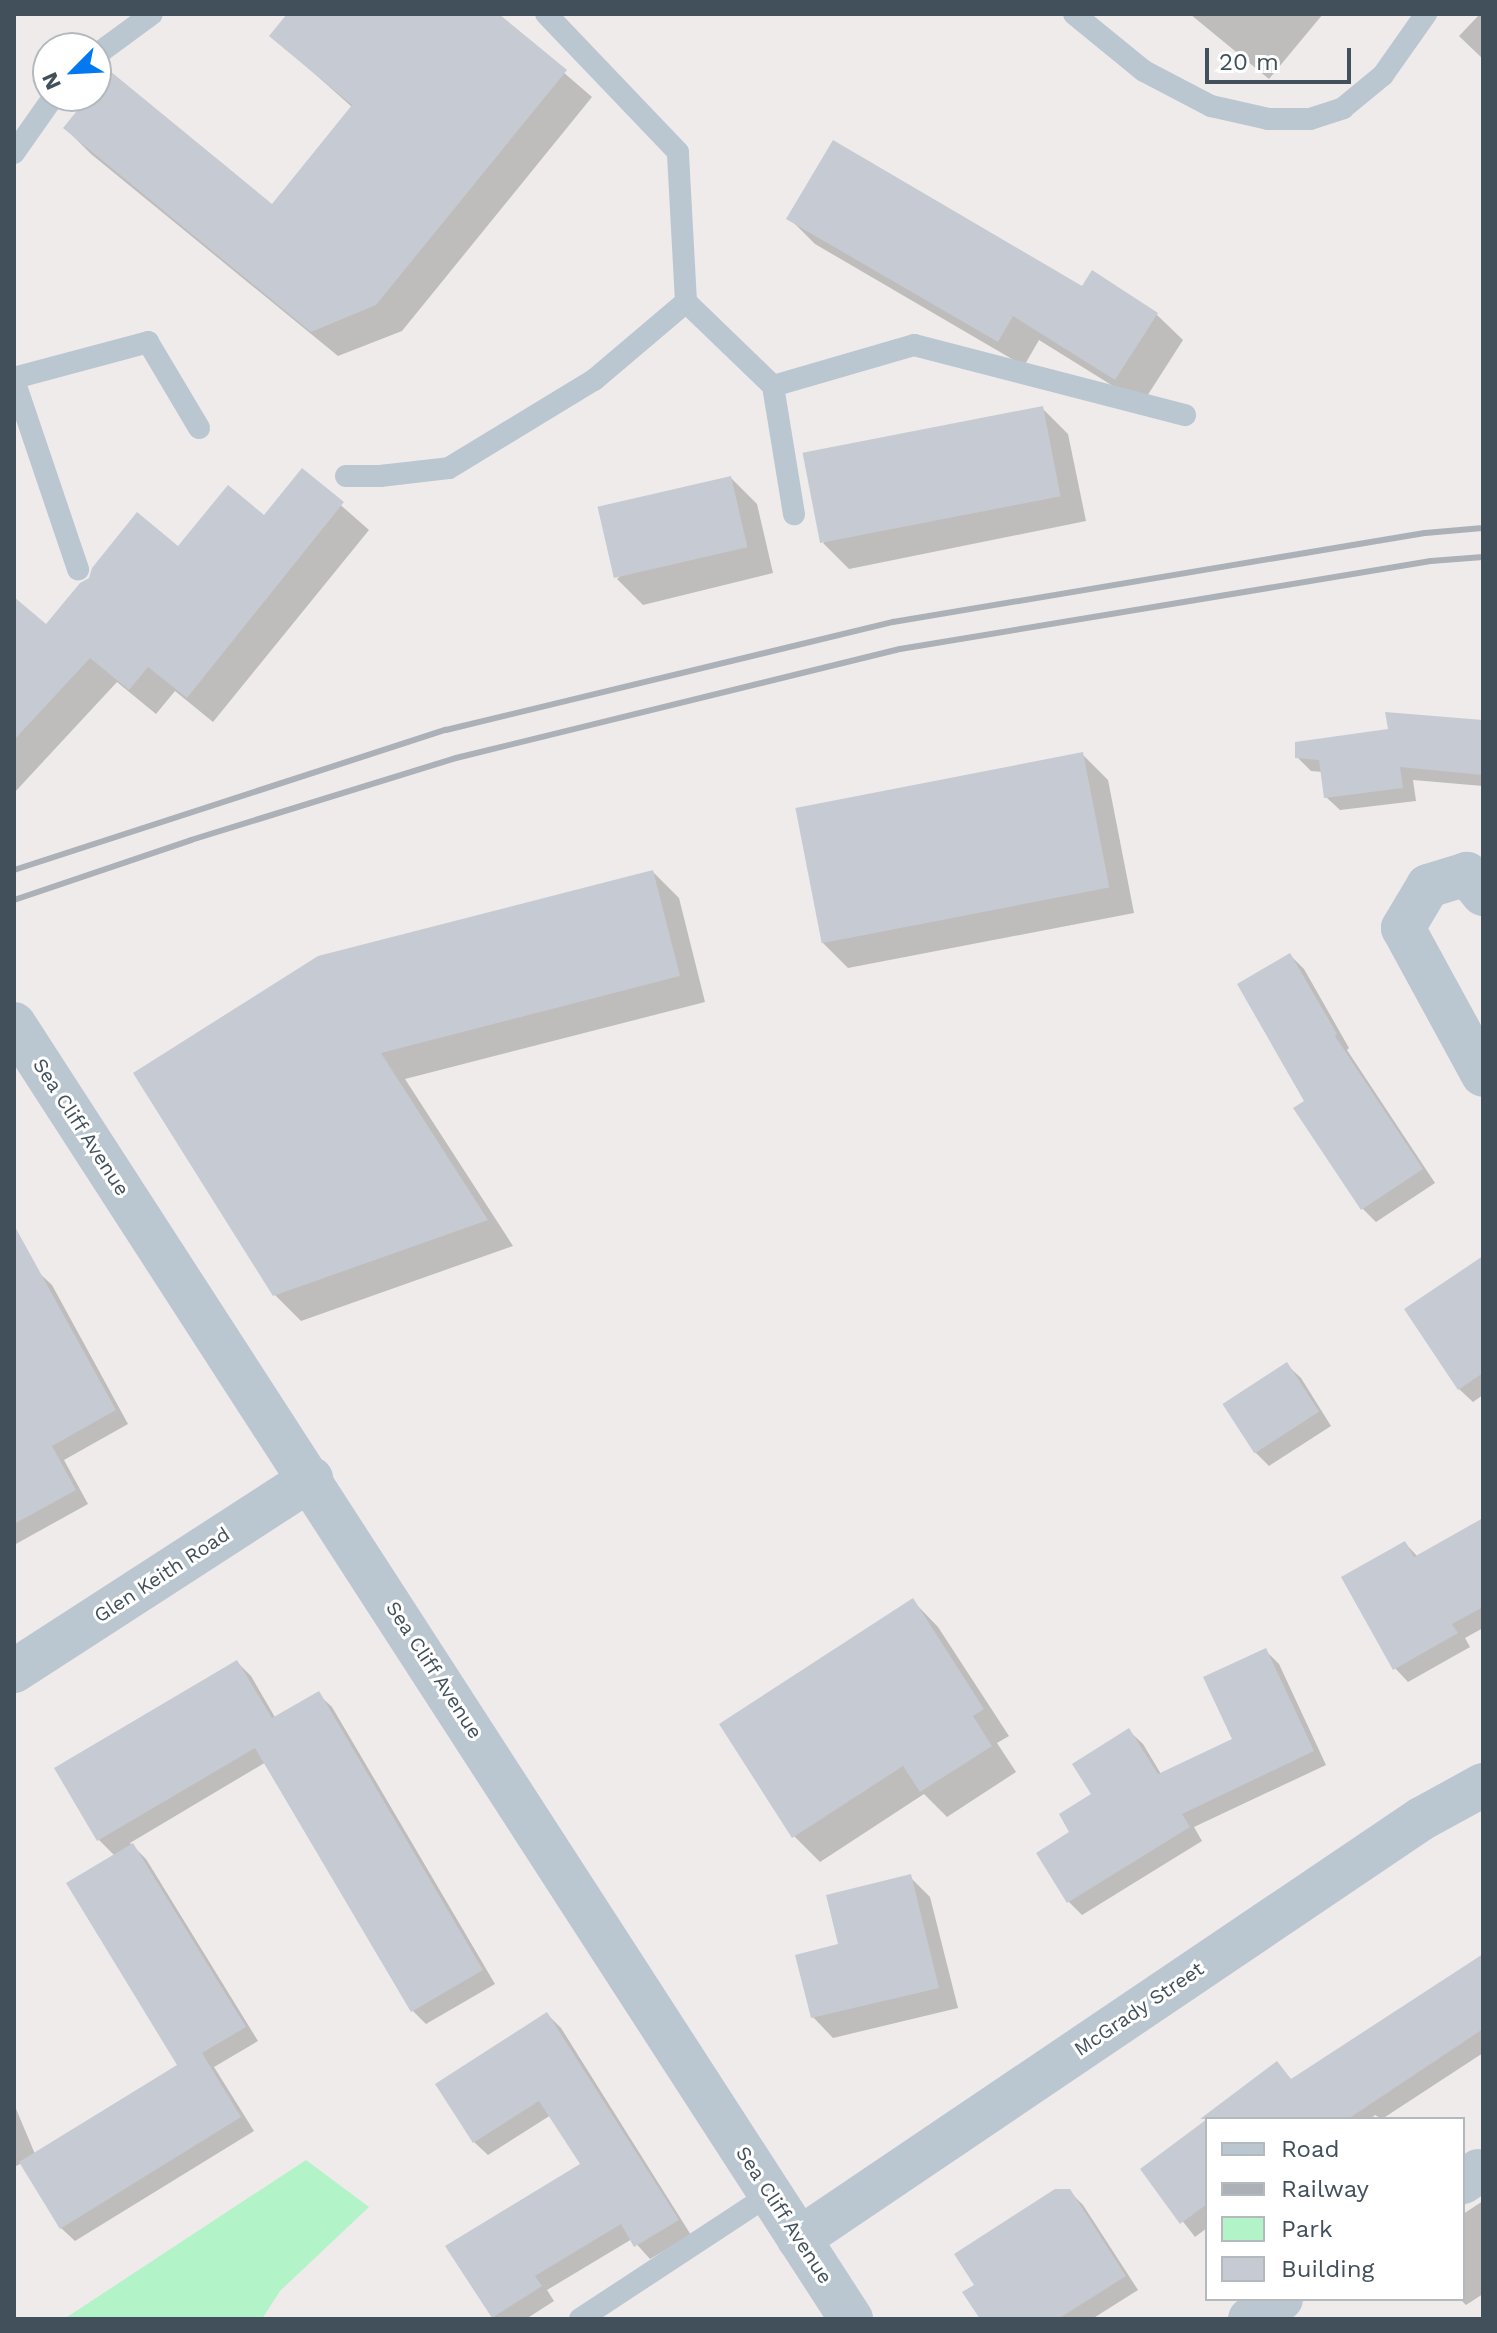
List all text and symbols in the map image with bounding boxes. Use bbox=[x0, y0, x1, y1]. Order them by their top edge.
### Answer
north arrow bbox=[32, 32, 112, 112]
scale bar bbox=[1209, 32, 1355, 82]
text: 20 m bbox=[1219, 48, 1279, 76]
text: N bbox=[37, 69, 66, 94]
street label: Sea Cliff Avenue bbox=[27, 1053, 135, 1201]
street label: Glen Keith Road bbox=[90, 1522, 234, 1628]
street label: Sea Cliff Avenue bbox=[380, 1596, 488, 1744]
street label: McGrady Street bbox=[1069, 1957, 1209, 2061]
legend bbox=[1205, 2117, 1465, 2301]
text: Road bbox=[1281, 2135, 1340, 2163]
street label: Sea Cliff Avenue bbox=[730, 2141, 838, 2289]
text: Railway bbox=[1281, 2175, 1369, 2203]
text: Park bbox=[1281, 2215, 1333, 2243]
text: Building bbox=[1281, 2255, 1374, 2283]

